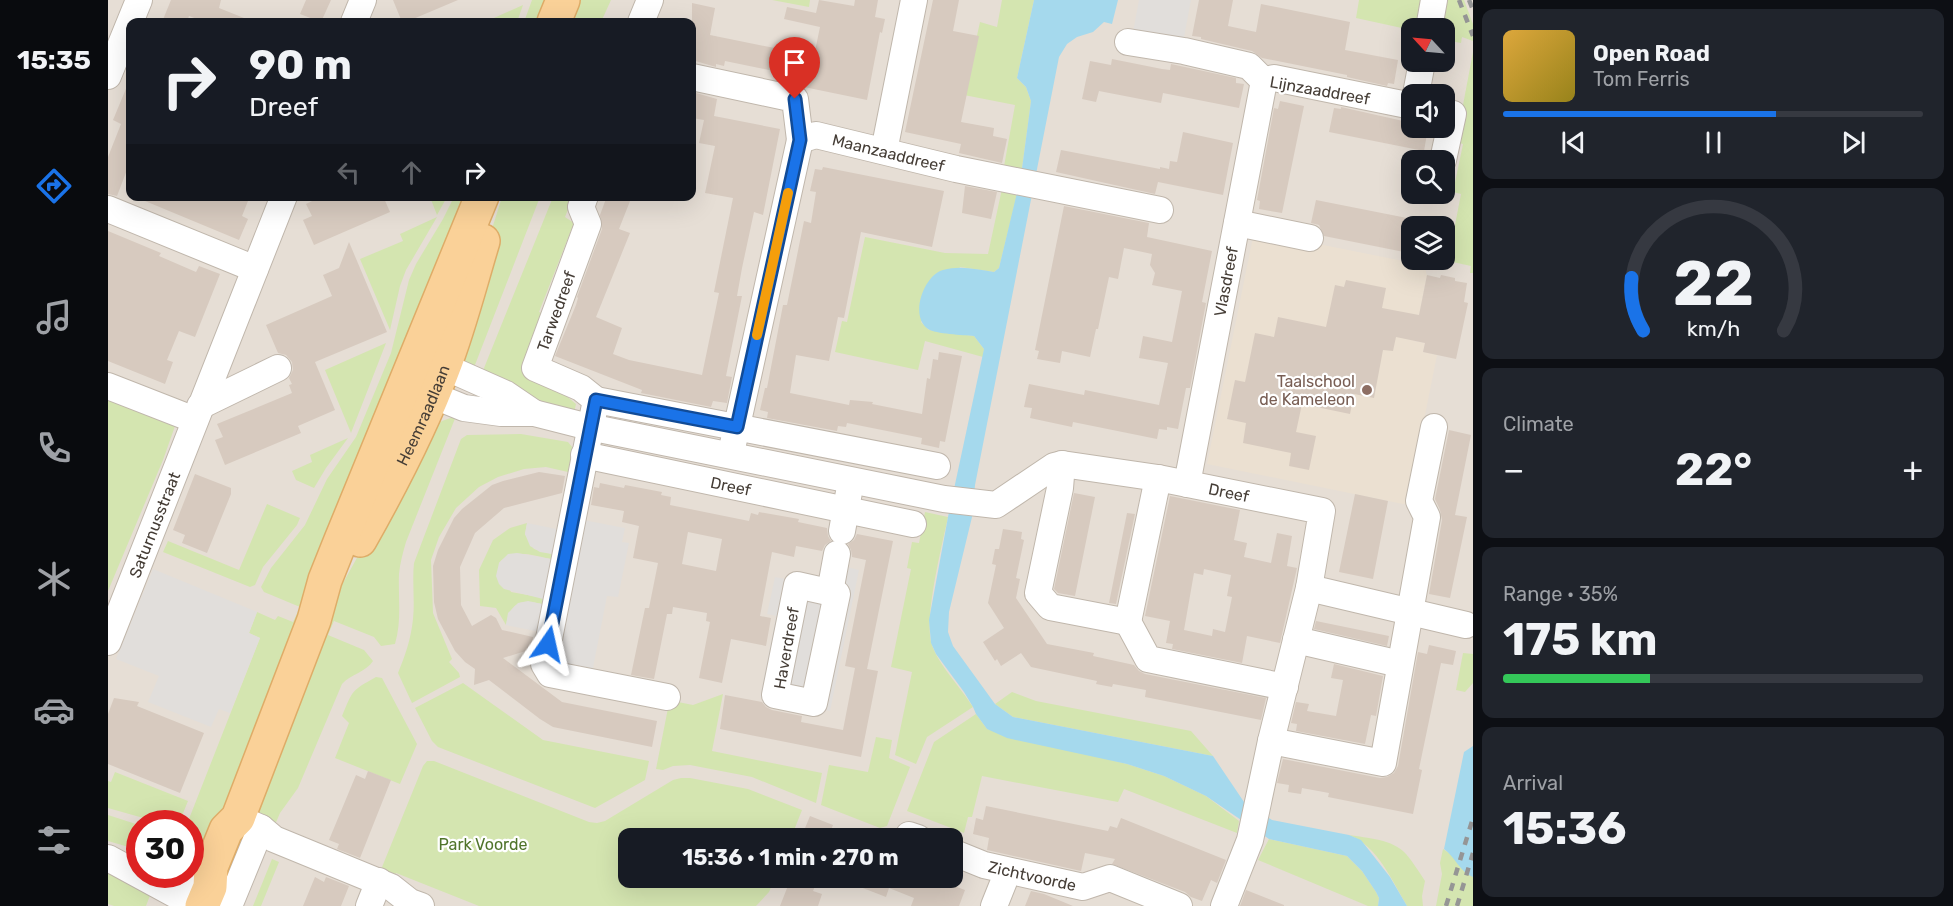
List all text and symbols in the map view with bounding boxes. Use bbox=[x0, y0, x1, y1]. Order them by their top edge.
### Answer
north arrow bbox=[1401, 18, 1455, 72]
map controls bbox=[1401, 18, 1455, 270]
pin bbox=[769, 37, 820, 99]
text: 90 m bbox=[249, 40, 352, 90]
text: Open Road bbox=[1593, 40, 1710, 67]
icon: right bbox=[150, 42, 228, 120]
text: 15:35 bbox=[17, 44, 91, 76]
icon: arrive bbox=[778, 46, 811, 79]
text: Tom Ferris bbox=[1593, 67, 1690, 91]
street label: Lijnzaaddreef bbox=[1268, 72, 1372, 109]
button: sound bbox=[1401, 84, 1455, 138]
text: Dreef bbox=[249, 91, 318, 123]
icon: previous bbox=[1557, 126, 1590, 159]
icon: pause bbox=[1697, 126, 1730, 159]
icon: next bbox=[1837, 126, 1870, 159]
street label: Maanzaaddreef bbox=[830, 130, 947, 176]
button: search bbox=[1401, 150, 1455, 204]
icon: left bbox=[332, 156, 365, 189]
icon: ahead bbox=[395, 156, 428, 189]
icon: right bbox=[458, 156, 491, 189]
icon: directions bbox=[33, 165, 75, 207]
button: layers bbox=[1401, 216, 1455, 270]
street label: Vlasdreef bbox=[1210, 244, 1242, 318]
text: 22 bbox=[1672, 247, 1754, 321]
street label: Tarwedreef bbox=[533, 268, 580, 354]
icon: music bbox=[33, 296, 75, 338]
text: km/h bbox=[1686, 316, 1740, 341]
street label: Heemraadlaan bbox=[393, 362, 454, 469]
place label: Taalschool de Kameleon bbox=[1259, 372, 1355, 409]
marker: Taalschool de Kameleon bbox=[1360, 383, 1374, 397]
text: Climate bbox=[1503, 412, 1574, 436]
icon: phone bbox=[33, 427, 75, 469]
text: 22° bbox=[1675, 443, 1752, 496]
text: − bbox=[1503, 450, 1524, 489]
text: + bbox=[1902, 450, 1923, 489]
street label: Saturnusstraat bbox=[125, 469, 184, 581]
street label: Dreef bbox=[709, 473, 754, 500]
street label: Dreef bbox=[1207, 479, 1252, 506]
icon: climate bbox=[33, 558, 75, 600]
text: Range · 35% bbox=[1503, 582, 1618, 606]
street label: Haverdreef bbox=[770, 605, 803, 691]
position arrow bbox=[516, 612, 580, 676]
text: 175 km bbox=[1503, 613, 1657, 666]
icon: car bbox=[33, 689, 75, 731]
text: Arrival bbox=[1503, 771, 1563, 795]
text: 15:36 bbox=[1503, 802, 1627, 855]
speed limit sign: 30 bbox=[126, 810, 204, 888]
icon: filters bbox=[33, 819, 75, 861]
park label: Park Voorde bbox=[438, 835, 528, 854]
text: 15:36 · 1 min · 270 m bbox=[682, 844, 899, 871]
street label: Zichtvoorde bbox=[986, 857, 1078, 895]

